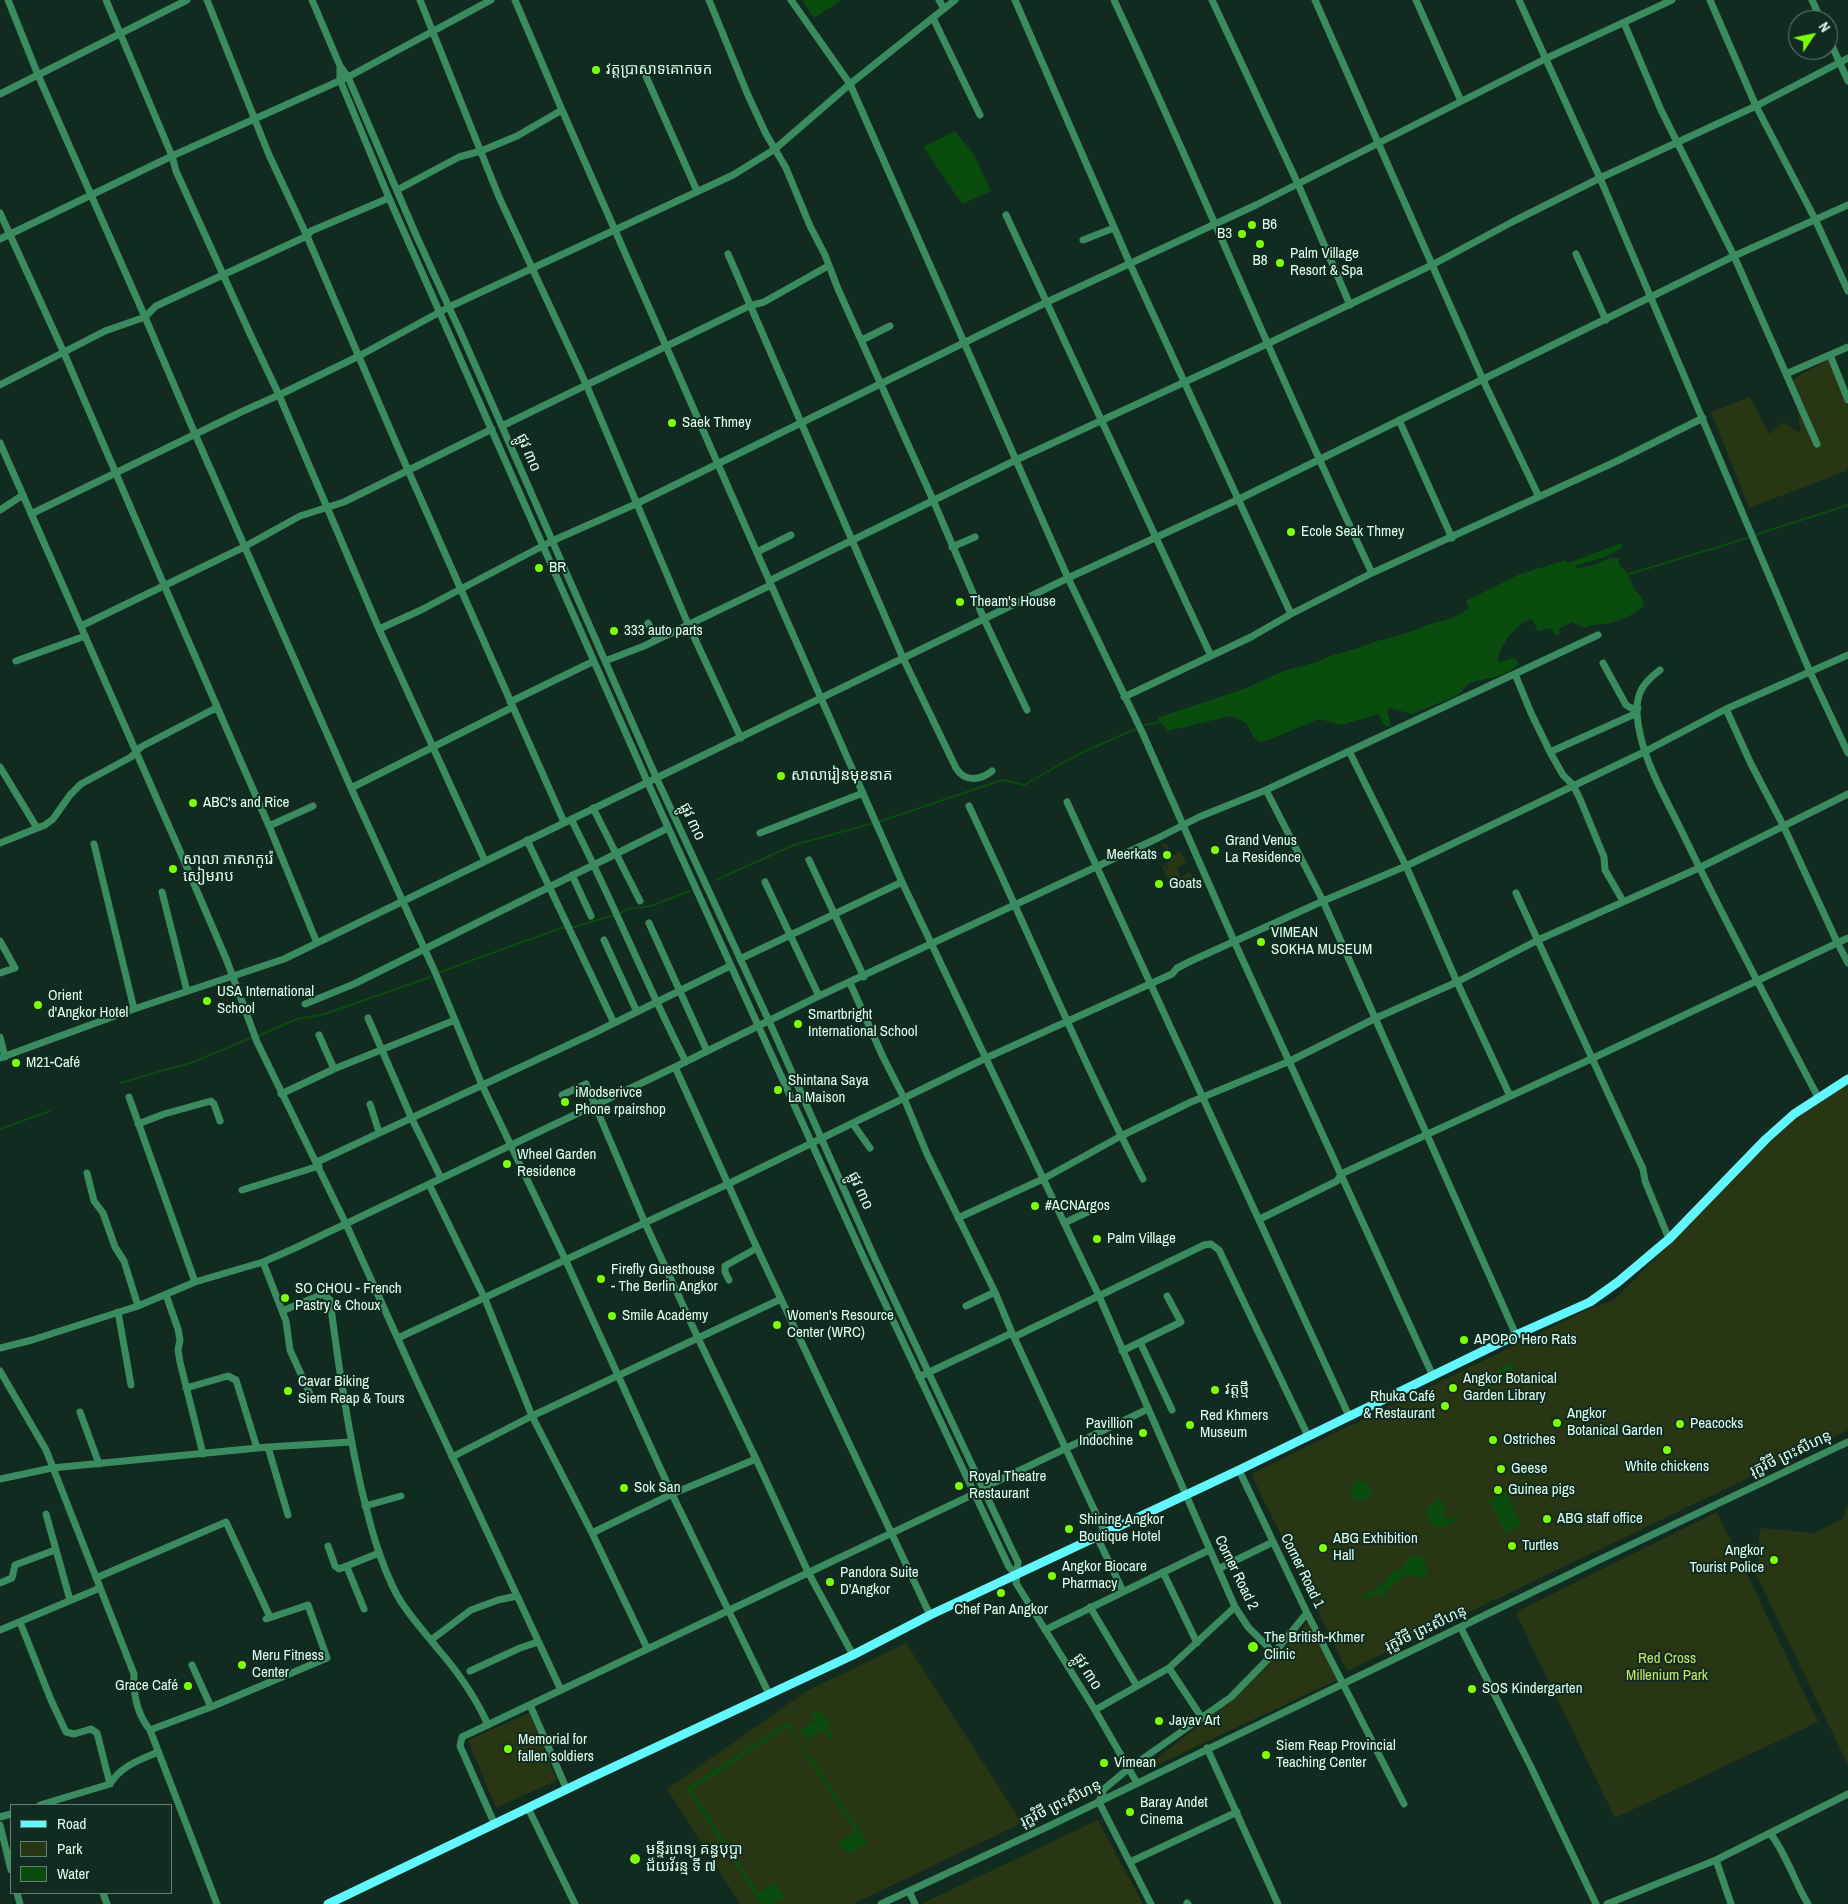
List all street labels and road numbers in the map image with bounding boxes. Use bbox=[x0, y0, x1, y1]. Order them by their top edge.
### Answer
street label: ផ្លូវ ៣០ bbox=[512, 431, 544, 475]
street label: ផ្លូវ ៣០ bbox=[675, 800, 709, 844]
street label: ផ្លូវ ៣០ bbox=[844, 1169, 876, 1213]
street label: រុក្ខវិថី ព្រះសីហនុ bbox=[1747, 1427, 1835, 1481]
street label: Corner Road 1 bbox=[1276, 1531, 1328, 1611]
street label: Corner Road 2 bbox=[1210, 1533, 1262, 1613]
street label: រុក្ខវិថី ព្រះសីហនុ bbox=[1382, 1602, 1470, 1656]
street label: ផ្លូវ ៣០ bbox=[1069, 1650, 1105, 1694]
street label: រុក្ខវិថី ព្រះសីហនុ bbox=[1017, 1776, 1105, 1832]

